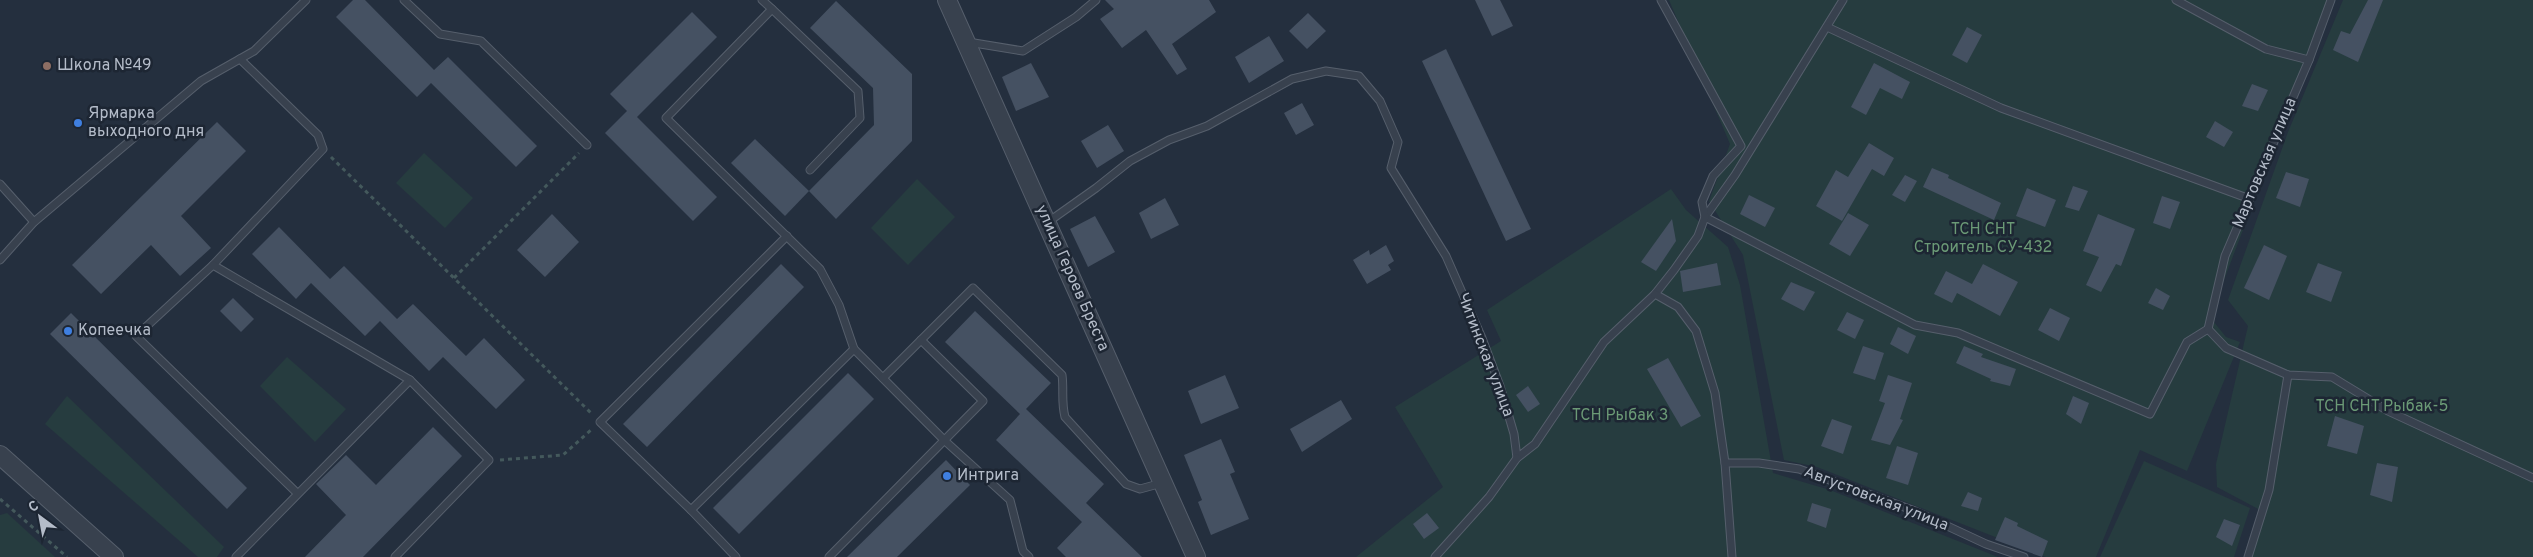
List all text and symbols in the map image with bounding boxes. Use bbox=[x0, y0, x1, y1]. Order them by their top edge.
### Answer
place label: Школа №49 bbox=[57, 56, 152, 76]
marker: Школа №49 bbox=[41, 60, 53, 72]
street label: Мартовская улица bbox=[2228, 95, 2302, 231]
place label: Ярмарка выходного дня bbox=[88, 104, 204, 142]
marker: Ярмарка выходного дня bbox=[72, 117, 84, 129]
street label: улица Героев Бреста bbox=[1031, 202, 1113, 354]
park label: ТСН СНТ Строитель СУ-432 bbox=[1914, 220, 2052, 258]
street label: Читинская улица bbox=[1452, 290, 1518, 420]
place label: Копеечка bbox=[78, 321, 151, 341]
marker: Копеечка bbox=[62, 325, 74, 337]
park label: ТСН СНТ Рыбак-5 bbox=[2316, 397, 2448, 417]
park label: ТСН Рыбак 3 bbox=[1572, 406, 1668, 426]
street label: Августовская улица bbox=[1801, 462, 1951, 536]
place label: Интрига bbox=[957, 466, 1019, 486]
marker: Интрига bbox=[941, 470, 953, 482]
north arrow bbox=[15, 492, 65, 542]
text: С bbox=[26, 498, 42, 517]

